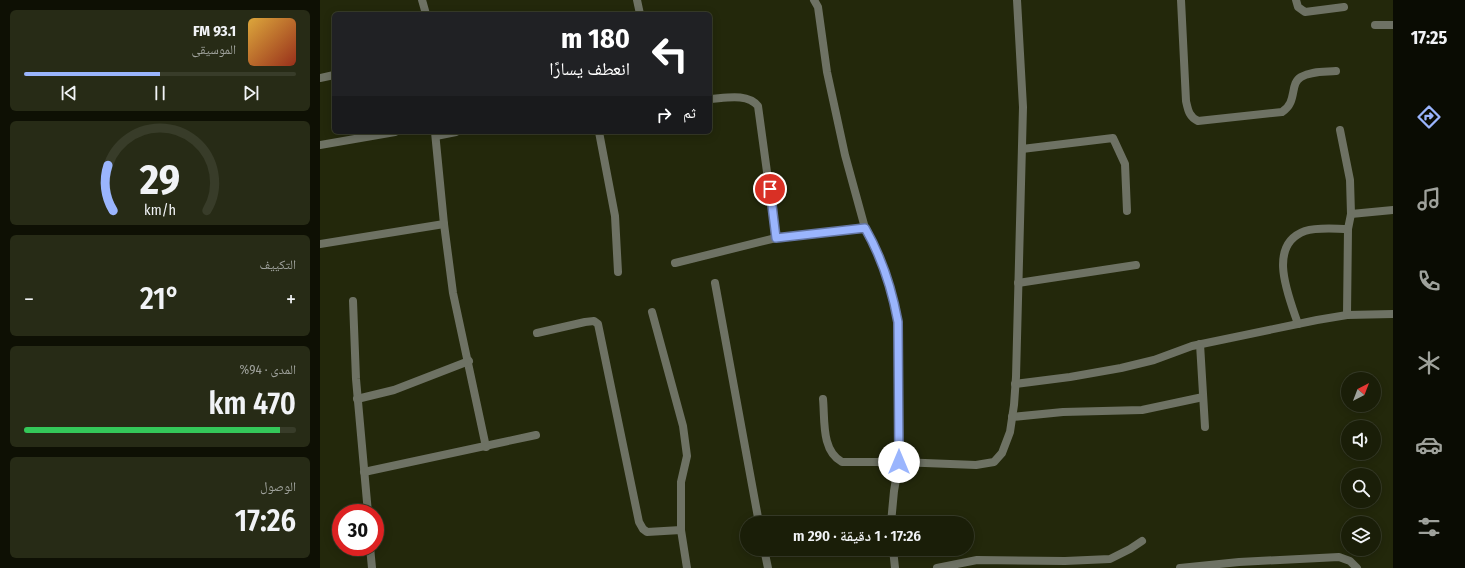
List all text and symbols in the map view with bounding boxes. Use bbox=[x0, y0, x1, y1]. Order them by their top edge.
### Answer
text: 93.1 FM bbox=[193, 22, 236, 40]
text: 180 m bbox=[561, 22, 630, 55]
text: 17:25 bbox=[1411, 27, 1447, 49]
icon: left bbox=[644, 28, 696, 80]
text: الموسيقى bbox=[192, 42, 236, 57]
text: انعطف يسارًا bbox=[549, 58, 630, 80]
icon: previous bbox=[58, 82, 80, 104]
icon: pause bbox=[149, 82, 171, 104]
icon: next bbox=[240, 82, 262, 104]
icon: directions bbox=[1415, 103, 1443, 131]
icon: right bbox=[653, 104, 675, 126]
text: ثم bbox=[683, 104, 696, 122]
text: 29 bbox=[139, 155, 180, 205]
pin bbox=[753, 172, 787, 206]
icon: arrive bbox=[759, 178, 781, 200]
icon: music bbox=[1415, 185, 1443, 213]
text: km/h bbox=[144, 202, 176, 219]
text: التكييف bbox=[260, 257, 296, 272]
icon: phone bbox=[1415, 267, 1443, 295]
text: 21° bbox=[140, 281, 180, 317]
text: − bbox=[24, 286, 34, 313]
text: + bbox=[286, 286, 296, 313]
icon: climate bbox=[1415, 349, 1443, 377]
text: المدى · 94% bbox=[239, 362, 296, 377]
north arrow bbox=[1341, 372, 1381, 412]
map controls bbox=[1341, 372, 1381, 556]
text: 470 km bbox=[209, 386, 296, 422]
button: sound bbox=[1341, 420, 1381, 460]
icon: car bbox=[1415, 431, 1443, 459]
position arrow bbox=[878, 441, 920, 483]
button: search bbox=[1341, 468, 1381, 508]
text: الوصول bbox=[260, 479, 296, 494]
text: 17:26 bbox=[235, 503, 296, 539]
speed limit sign: 30 bbox=[332, 504, 384, 556]
icon: filters bbox=[1415, 513, 1443, 541]
button: layers bbox=[1341, 516, 1381, 556]
text: 17:26 · 1 دقيقة · 290 m bbox=[793, 527, 921, 545]

